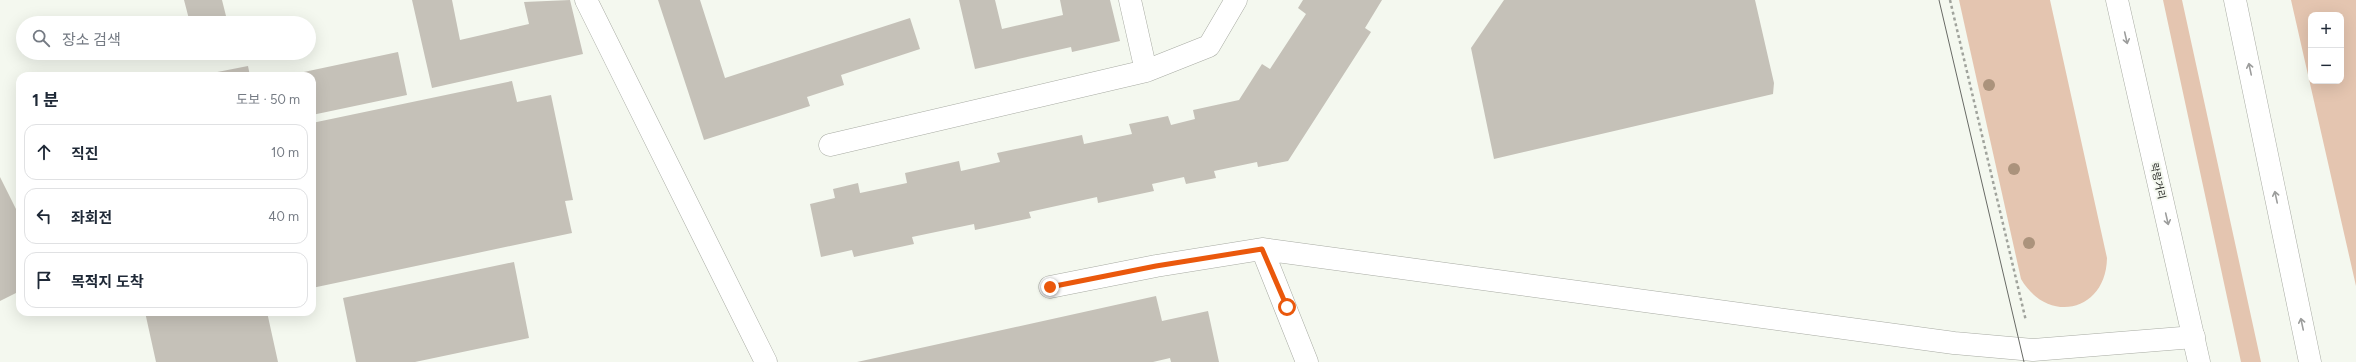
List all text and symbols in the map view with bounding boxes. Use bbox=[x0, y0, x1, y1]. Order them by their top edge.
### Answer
map controls bbox=[2308, 12, 2344, 84]
button: + bbox=[2308, 12, 2344, 48]
search box bbox=[16, 16, 316, 60]
icon: search bbox=[30, 27, 52, 49]
text: 장소 검색 bbox=[62, 31, 121, 49]
one-way arrow bbox=[2123, 31, 2131, 44]
button: − bbox=[2308, 48, 2344, 84]
one-way arrow bbox=[2245, 63, 2253, 76]
text: 1 분 bbox=[32, 90, 59, 110]
text: 도보 · 50 m bbox=[236, 92, 300, 107]
icon: ahead bbox=[33, 141, 55, 163]
text: 직진 bbox=[71, 145, 99, 163]
text: 10 m bbox=[271, 145, 299, 160]
street label: 락랑거리 bbox=[2148, 162, 2168, 200]
one-way arrow bbox=[2272, 190, 2280, 203]
icon: left bbox=[33, 205, 55, 227]
text: 좌회전 bbox=[71, 209, 112, 227]
text: 40 m bbox=[268, 209, 299, 224]
one-way arrow bbox=[2164, 213, 2172, 226]
icon: arrive bbox=[33, 269, 55, 291]
text: 목적지 도착 bbox=[71, 273, 144, 291]
route end bbox=[1041, 278, 1059, 296]
route start bbox=[1278, 298, 1296, 316]
one-way arrow bbox=[2298, 318, 2306, 331]

